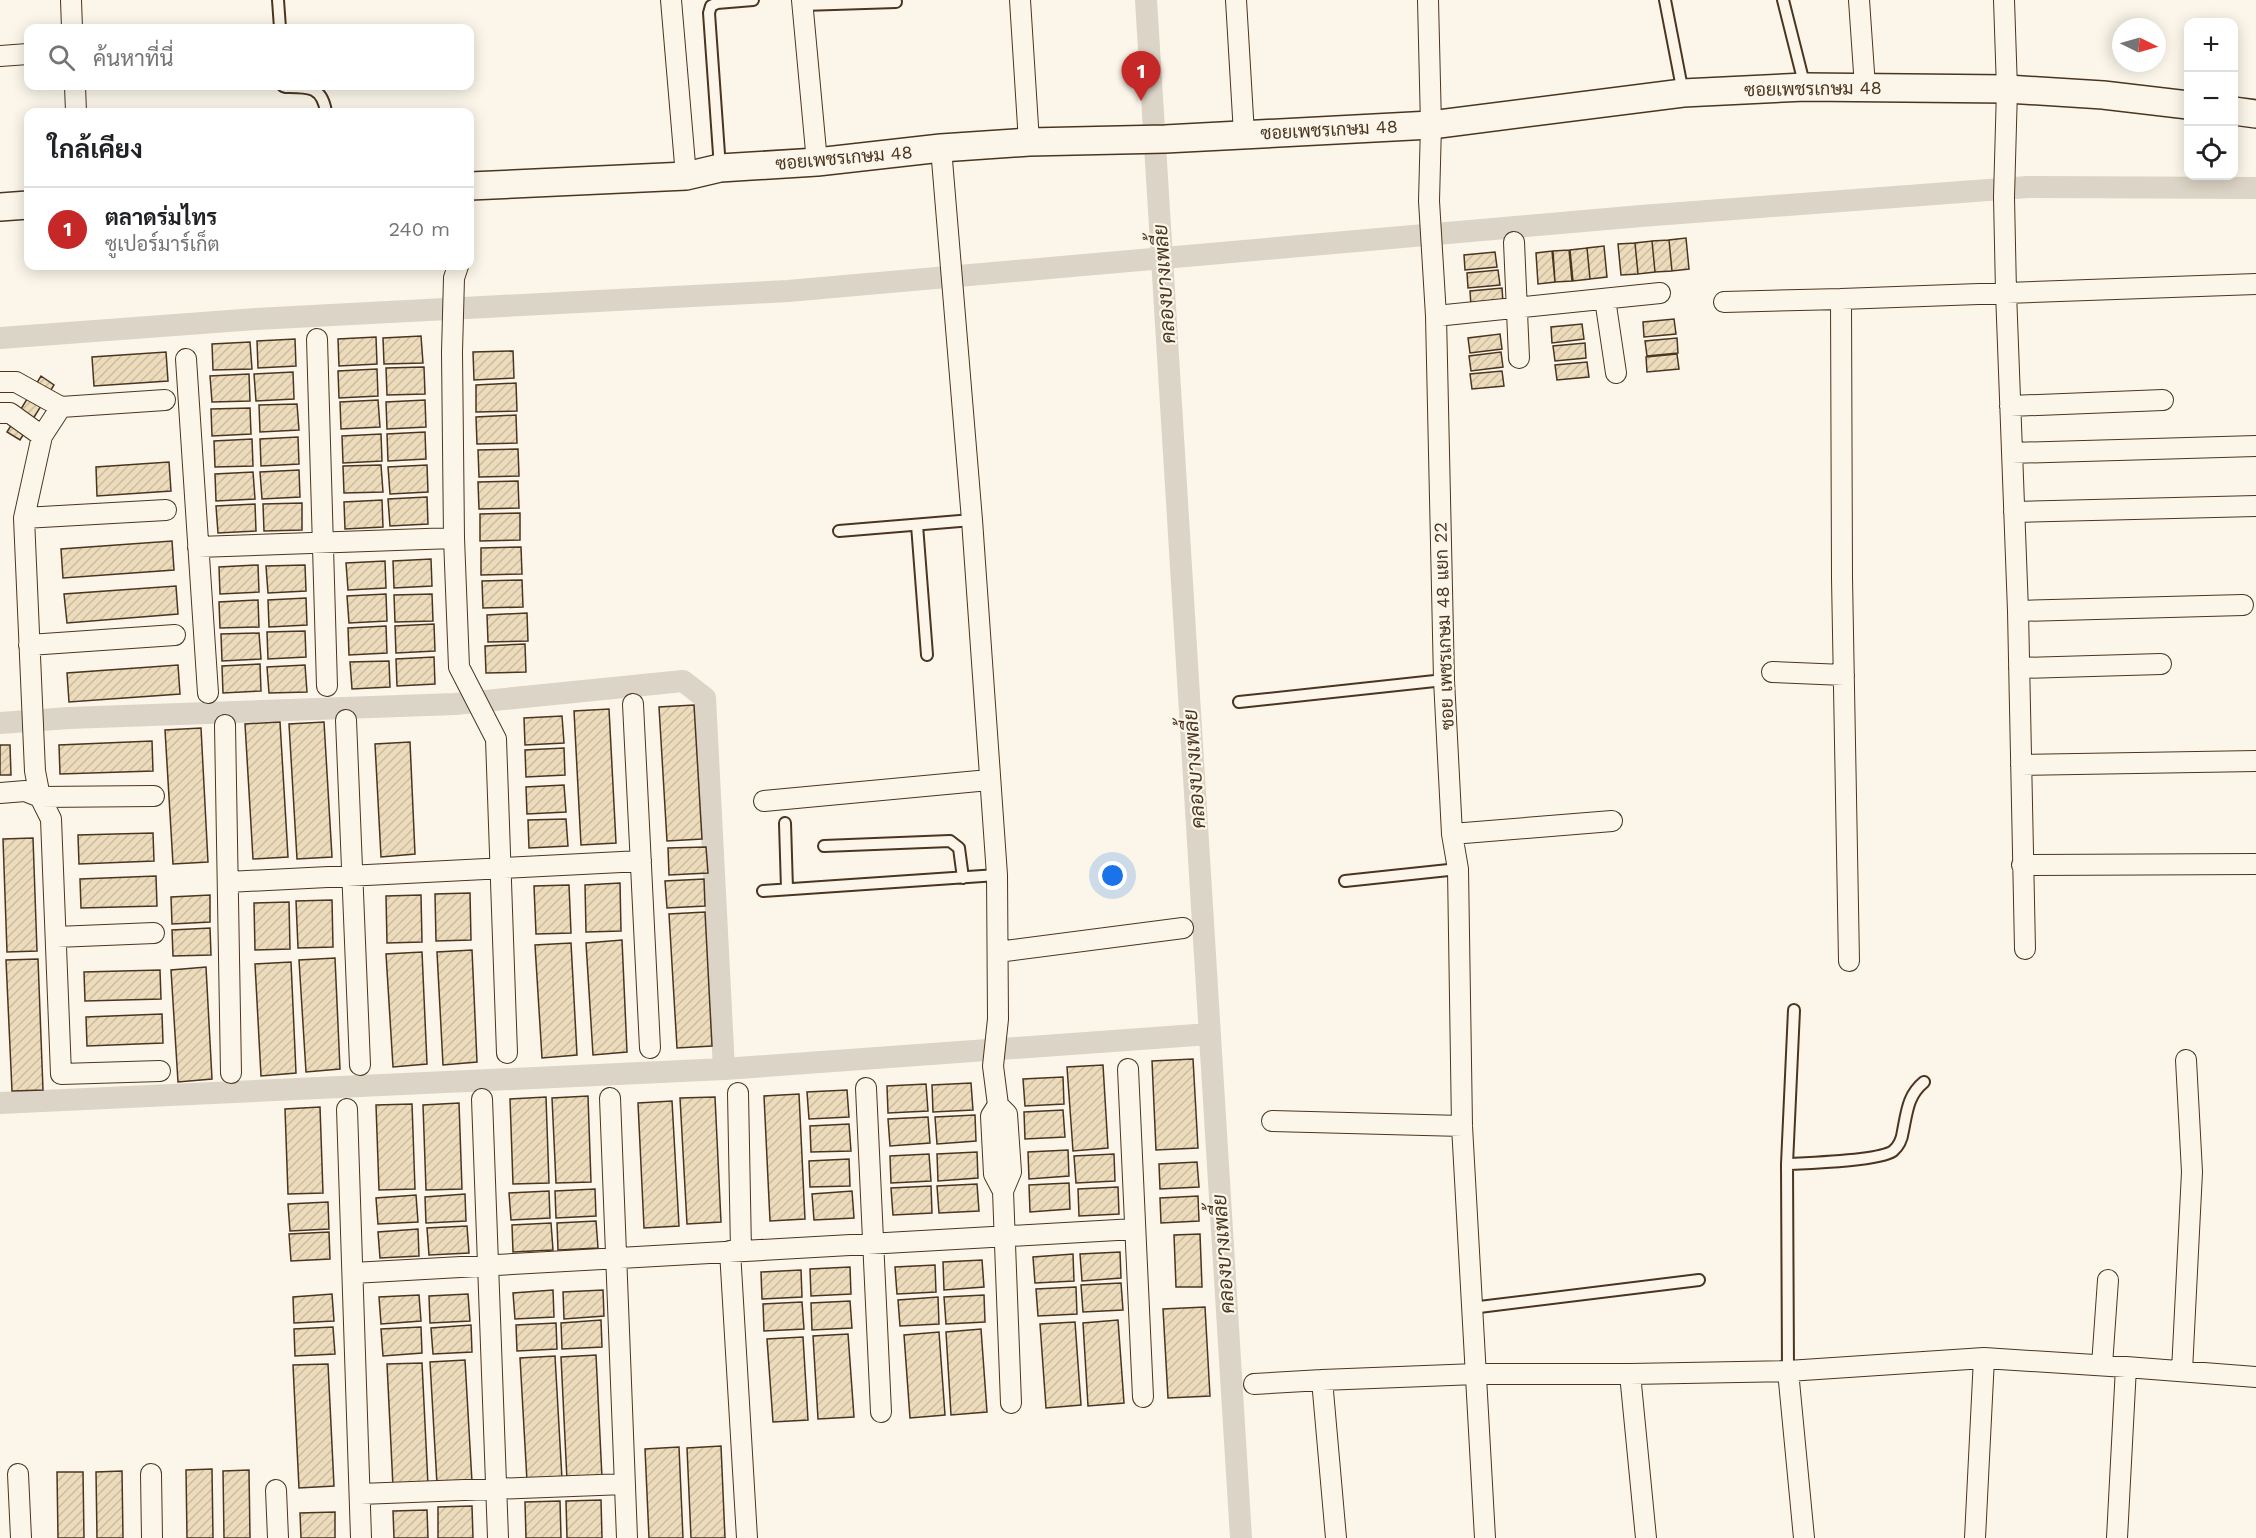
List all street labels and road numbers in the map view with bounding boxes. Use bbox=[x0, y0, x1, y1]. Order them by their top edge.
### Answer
street label: ซอยเพชรเกษม 48 bbox=[1744, 77, 1882, 100]
street label: ซอยเพชรเกษม 48 bbox=[1260, 115, 1398, 144]
street label: ซอยเพชรเกษม 48 bbox=[775, 141, 913, 174]
street label: ซอย เพชรเกษม 48 แยก 22 bbox=[1429, 522, 1458, 730]

